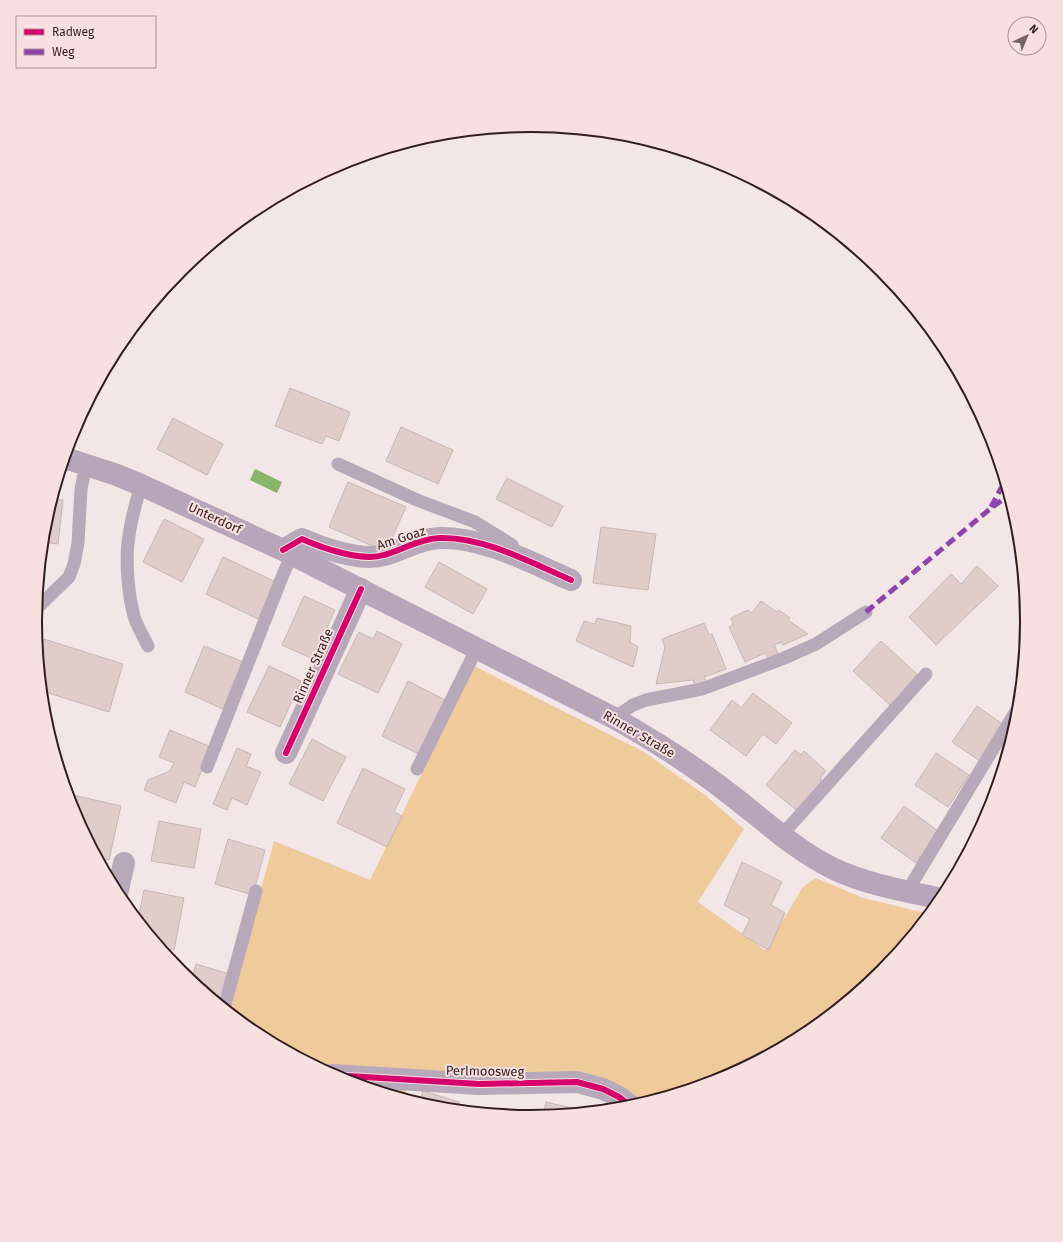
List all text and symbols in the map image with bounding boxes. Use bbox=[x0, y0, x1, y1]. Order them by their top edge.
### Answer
legend bbox=[16, 16, 156, 68]
north arrow bbox=[1007, 16, 1047, 56]
text: N bbox=[1026, 22, 1041, 36]
text: Radweg bbox=[52, 25, 95, 39]
text: Weg bbox=[52, 45, 75, 59]
street label: Unterdorf bbox=[186, 499, 246, 538]
street label: Am Goaz bbox=[375, 523, 428, 553]
street label: Rinner Straße bbox=[290, 626, 336, 706]
street label: Rinner Straße bbox=[600, 707, 678, 761]
street label: Perlmoosweg bbox=[446, 1063, 525, 1079]

